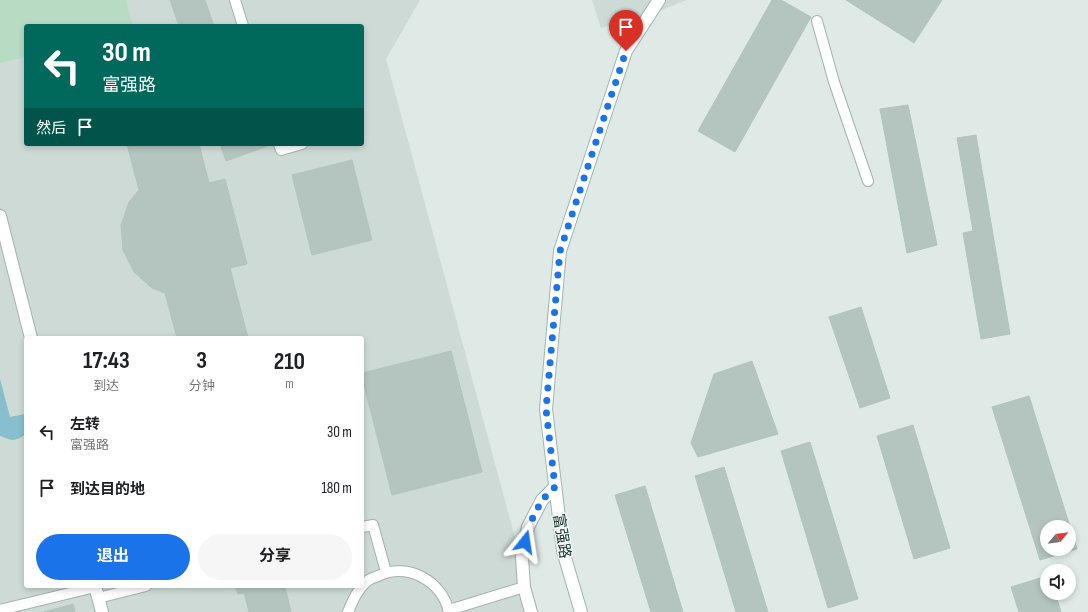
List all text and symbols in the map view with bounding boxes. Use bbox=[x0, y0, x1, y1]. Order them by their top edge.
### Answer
pin bbox=[609, 10, 643, 51]
icon: arrive bbox=[615, 16, 637, 38]
text: 30 m bbox=[102, 36, 151, 69]
icon: left bbox=[36, 40, 88, 92]
text: 富强路 bbox=[102, 75, 156, 96]
icon: arrive bbox=[74, 116, 96, 138]
text: 然后 bbox=[36, 119, 66, 138]
text: 17:43 bbox=[83, 346, 130, 375]
text: 3 bbox=[196, 346, 207, 375]
text: 210 bbox=[274, 347, 305, 376]
text: m bbox=[285, 376, 294, 392]
text: 到达 bbox=[93, 378, 119, 394]
text: 分钟 bbox=[189, 378, 215, 394]
text: 左转 bbox=[70, 415, 100, 434]
icon: left bbox=[36, 421, 58, 443]
text: 30 m bbox=[327, 423, 352, 442]
text: 富强路 bbox=[70, 437, 109, 453]
icon: arrive bbox=[36, 477, 58, 499]
text: 180 m bbox=[321, 479, 352, 498]
text: 到达目的地 bbox=[70, 480, 145, 499]
street label: 富强路 bbox=[549, 512, 574, 560]
north arrow bbox=[1040, 520, 1076, 556]
map controls bbox=[1040, 520, 1076, 600]
position arrow bbox=[504, 521, 546, 563]
button: 退出 bbox=[36, 534, 190, 580]
button: 分享 bbox=[198, 534, 352, 580]
button: sound bbox=[1040, 564, 1076, 600]

